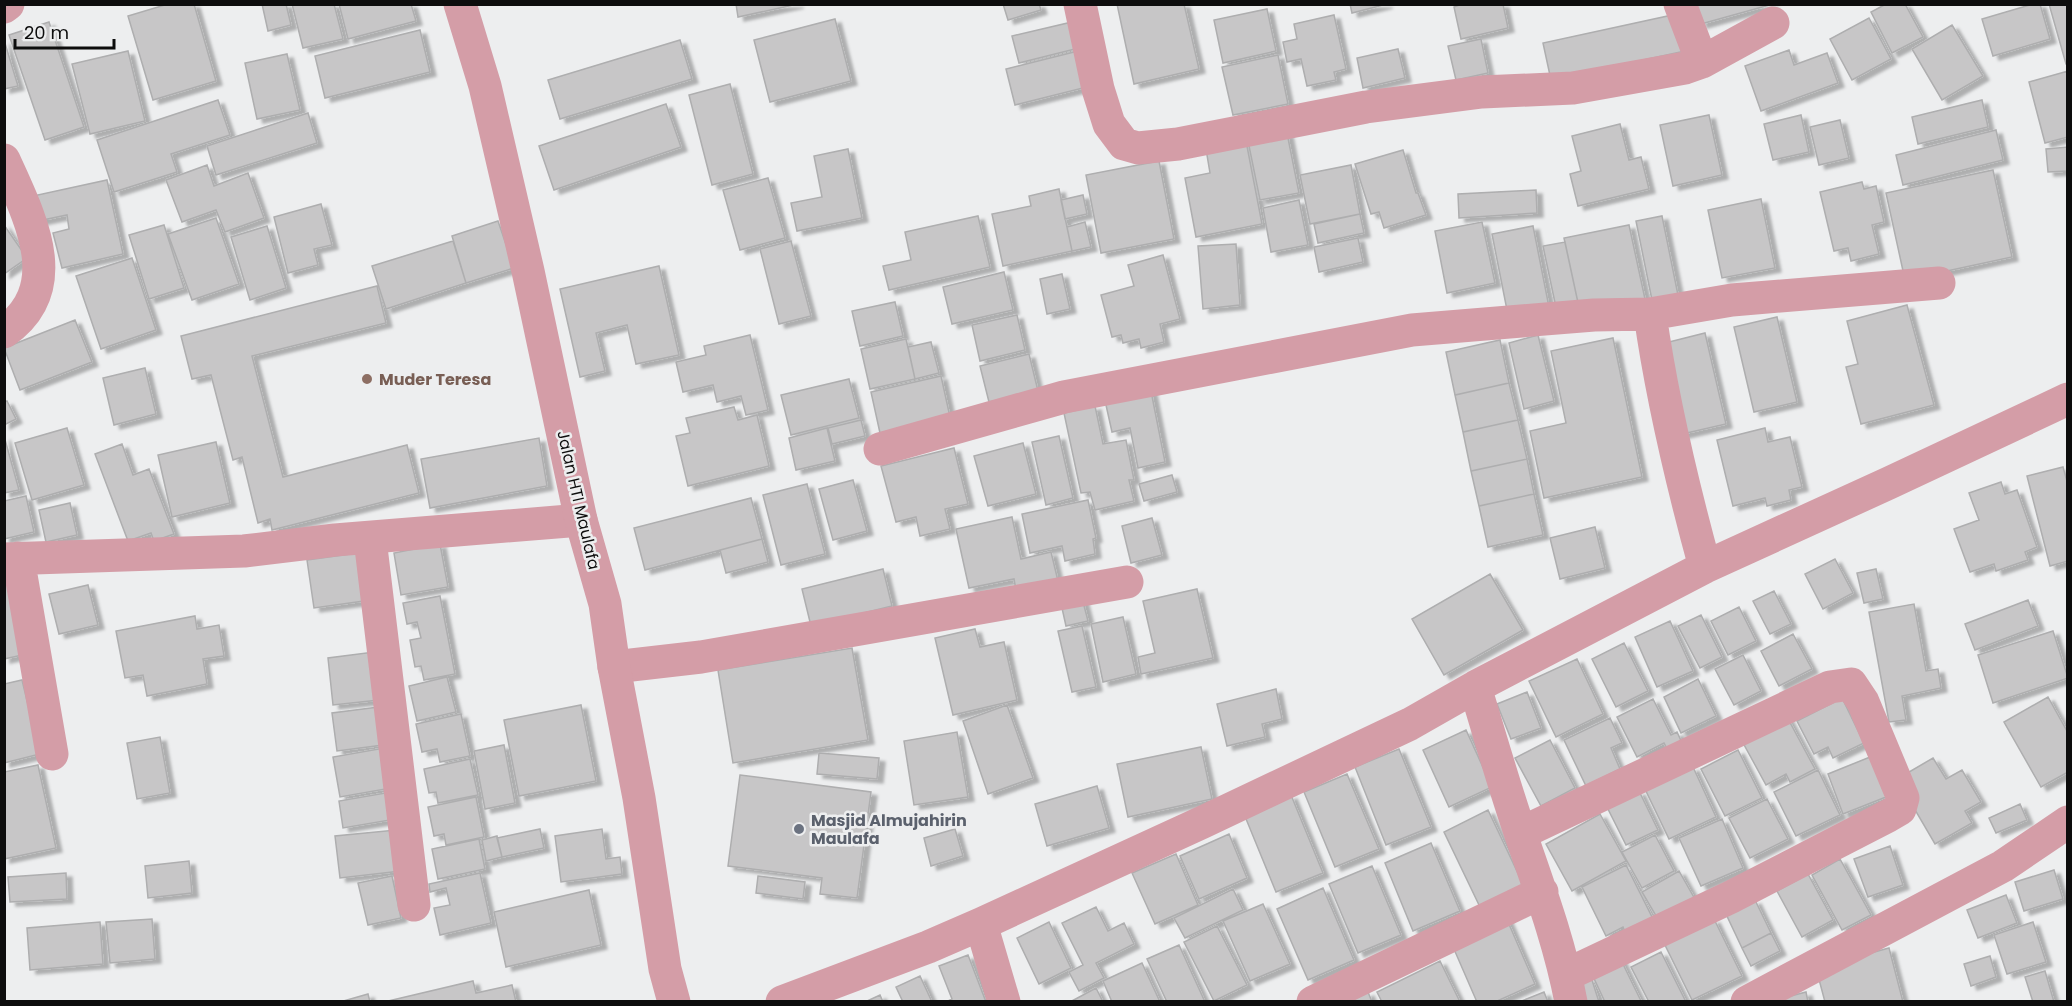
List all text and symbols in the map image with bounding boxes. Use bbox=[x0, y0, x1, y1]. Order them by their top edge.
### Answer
scale bar bbox=[15, 12, 114, 50]
text: 20 m bbox=[24, 20, 69, 45]
place label: Muder Teresa bbox=[379, 368, 491, 391]
marker: Muder Teresa bbox=[360, 372, 374, 386]
street label: Jalan HTI Maulafa bbox=[551, 428, 606, 572]
place label: Masjid Almujahirin Maulafa bbox=[811, 809, 967, 850]
marker: Masjid Almujahirin Maulafa bbox=[792, 822, 806, 836]

